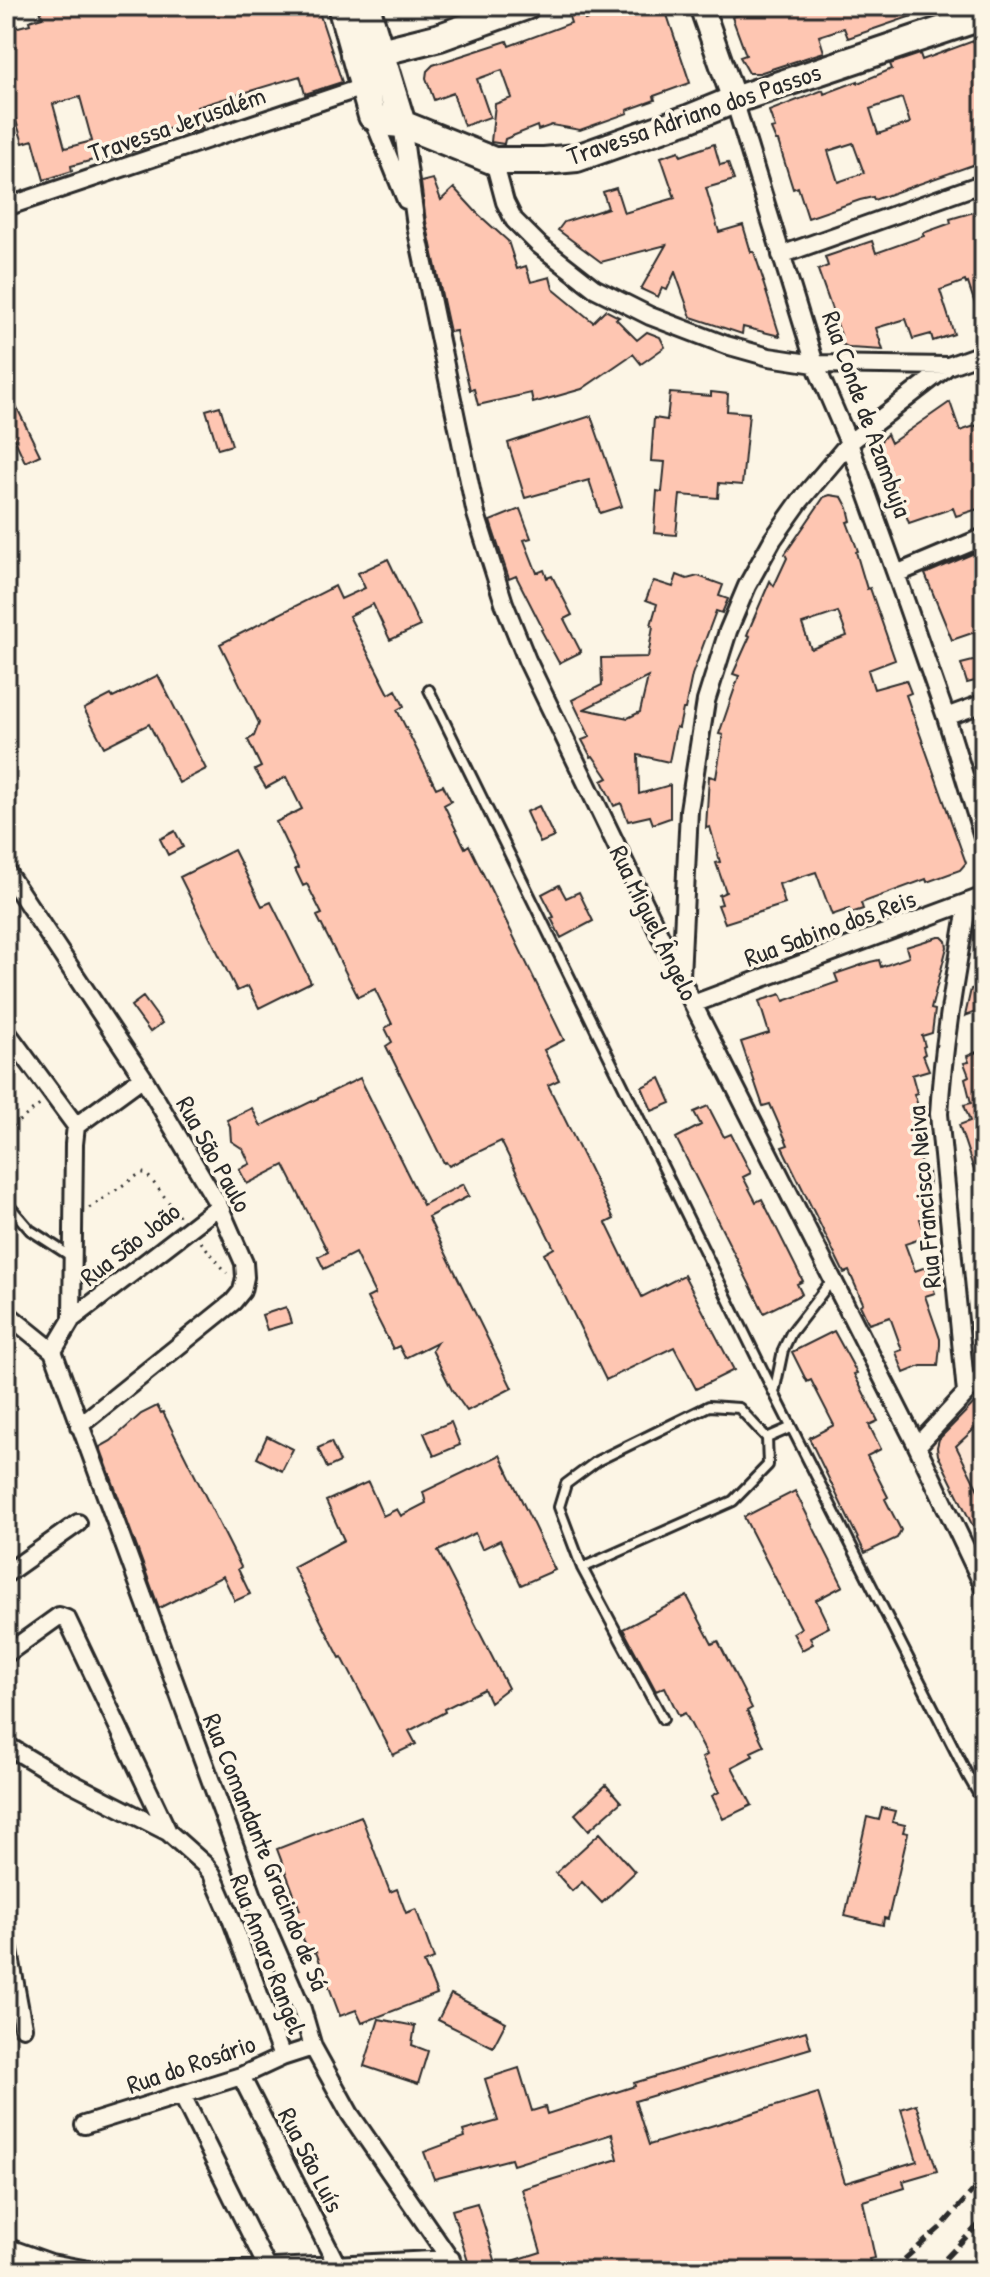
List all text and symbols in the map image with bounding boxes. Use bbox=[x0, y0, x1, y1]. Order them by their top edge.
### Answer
street label: Travessa Adriano dos Passos bbox=[562, 54, 825, 173]
street label: Travessa Jerusalém bbox=[84, 77, 270, 170]
street label: Rua Conde de Azambuja bbox=[814, 306, 921, 522]
street label: Rua Miguel Ângelo bbox=[602, 839, 707, 1006]
street label: Rua Sabino dos Reis bbox=[739, 880, 920, 975]
street label: Rua São Paulo bbox=[168, 1090, 261, 1218]
street label: Rua Francisco Neiva bbox=[898, 1104, 949, 1290]
street label: Rua São João bbox=[73, 1194, 187, 1294]
street label: Rua Comandante Gracindo de Sá bbox=[195, 1708, 338, 1995]
street label: Rua Amaro Rangel bbox=[222, 1869, 315, 2039]
street label: Rua do Rosário bbox=[122, 2025, 260, 2102]
street label: Rua São Luís bbox=[270, 2102, 353, 2218]

